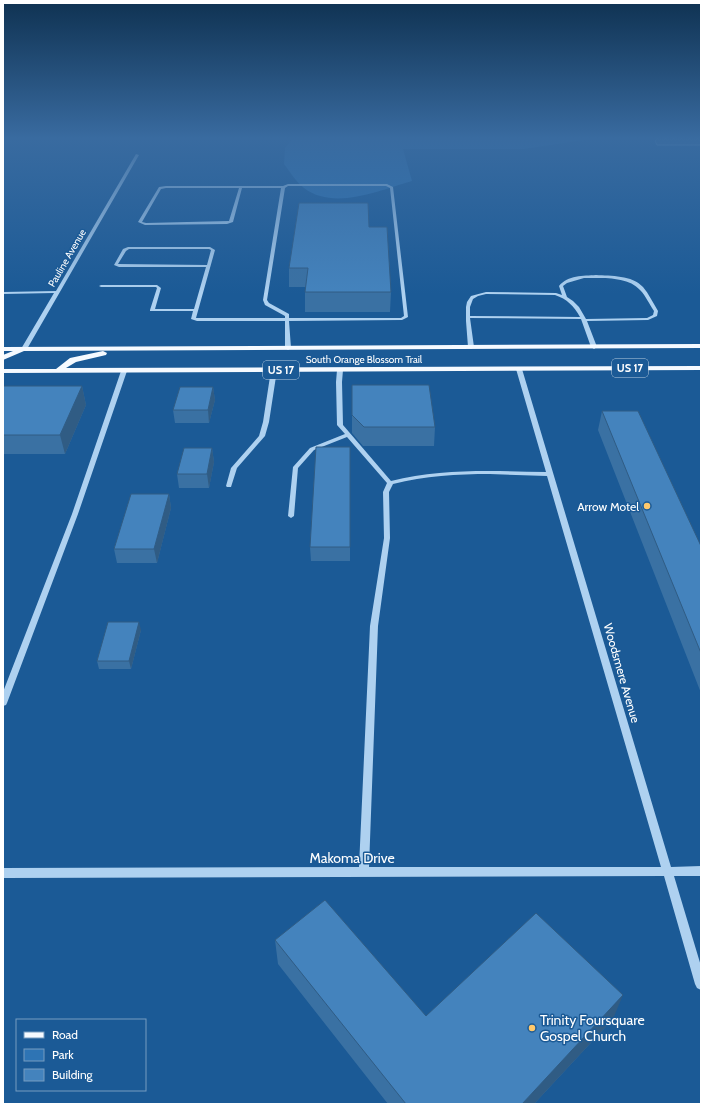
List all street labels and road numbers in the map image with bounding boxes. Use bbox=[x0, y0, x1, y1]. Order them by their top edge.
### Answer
street label: Pauline Avenue bbox=[45, 227, 89, 289]
street label: South Orange Blossom Trail bbox=[306, 353, 423, 366]
road number: US 17 bbox=[612, 359, 648, 377]
road number: US 17 bbox=[263, 361, 299, 379]
street label: Woodsmere Avenue bbox=[601, 621, 643, 725]
street label: Makoma Drive bbox=[309, 849, 395, 867]

